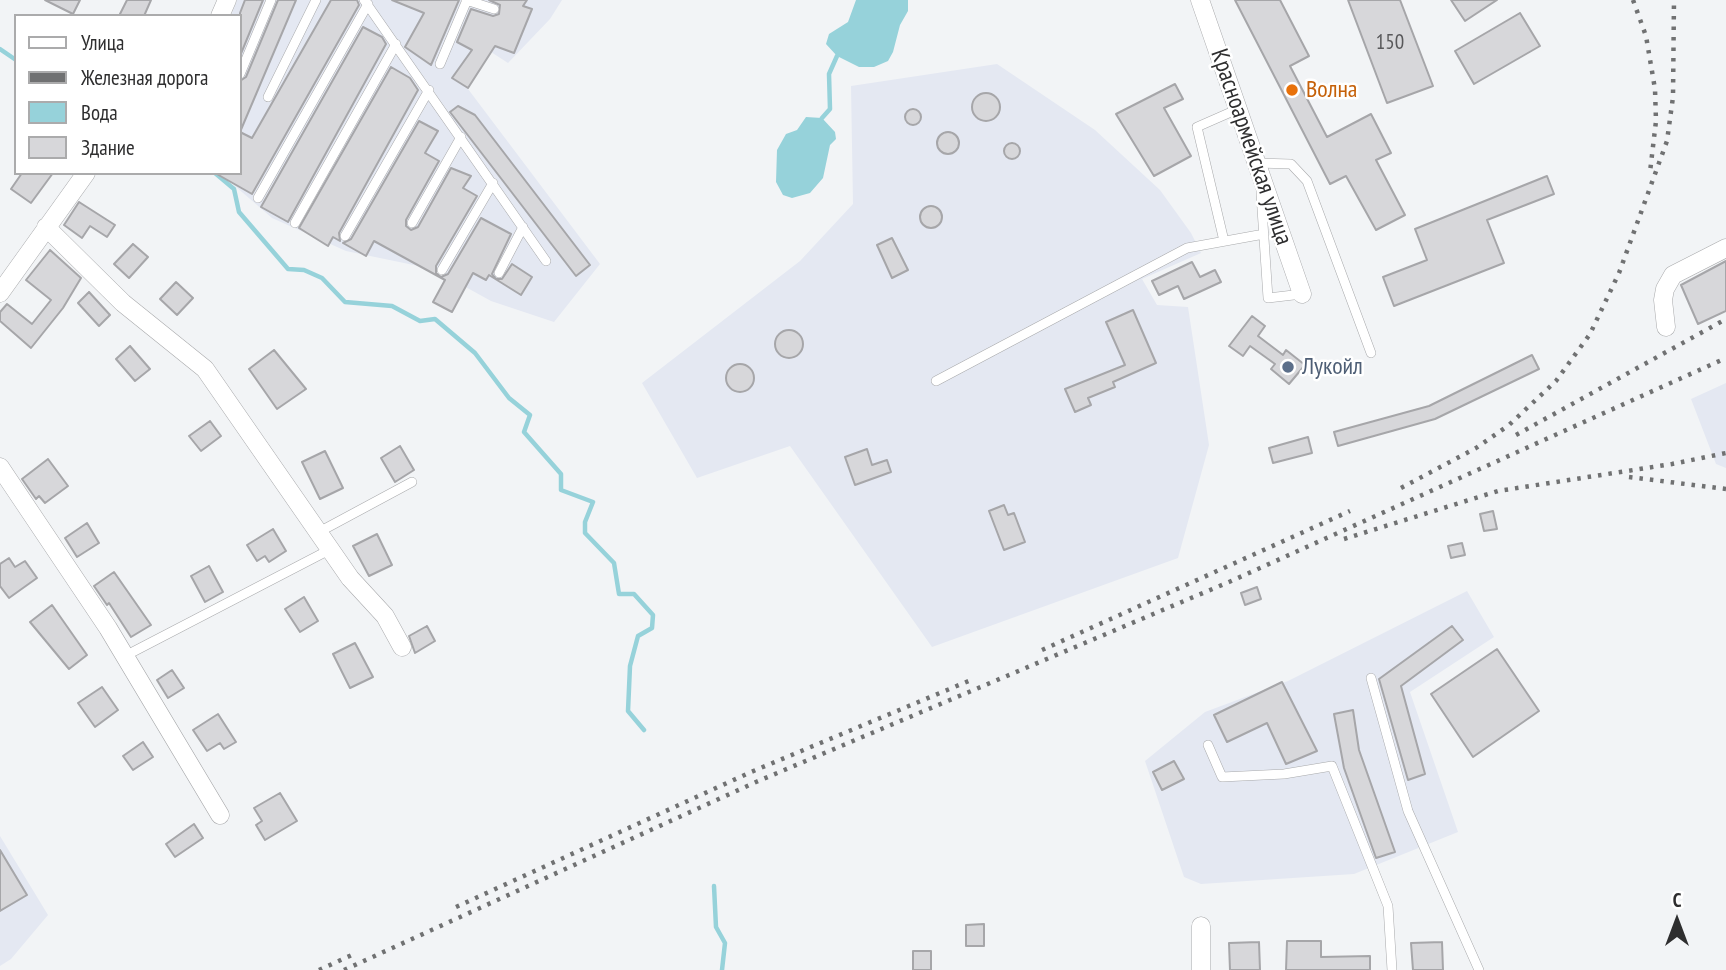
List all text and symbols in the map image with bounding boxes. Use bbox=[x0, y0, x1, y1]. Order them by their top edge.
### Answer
legend bbox=[14, 14, 242, 175]
text: Улица bbox=[81, 29, 124, 56]
house number: 150 bbox=[1376, 30, 1404, 56]
street label: Красноармейская улица bbox=[1204, 45, 1298, 249]
text: Железная дорога bbox=[81, 64, 208, 91]
place label: Волна bbox=[1306, 76, 1357, 104]
marker: Волна bbox=[1284, 82, 1300, 98]
text: Вода bbox=[81, 99, 118, 126]
text: Здание bbox=[81, 134, 135, 161]
place label: Лукойл bbox=[1302, 353, 1363, 381]
marker: Лукойл bbox=[1280, 359, 1296, 375]
north arrow bbox=[1642, 886, 1712, 956]
text: С bbox=[1673, 888, 1681, 912]

